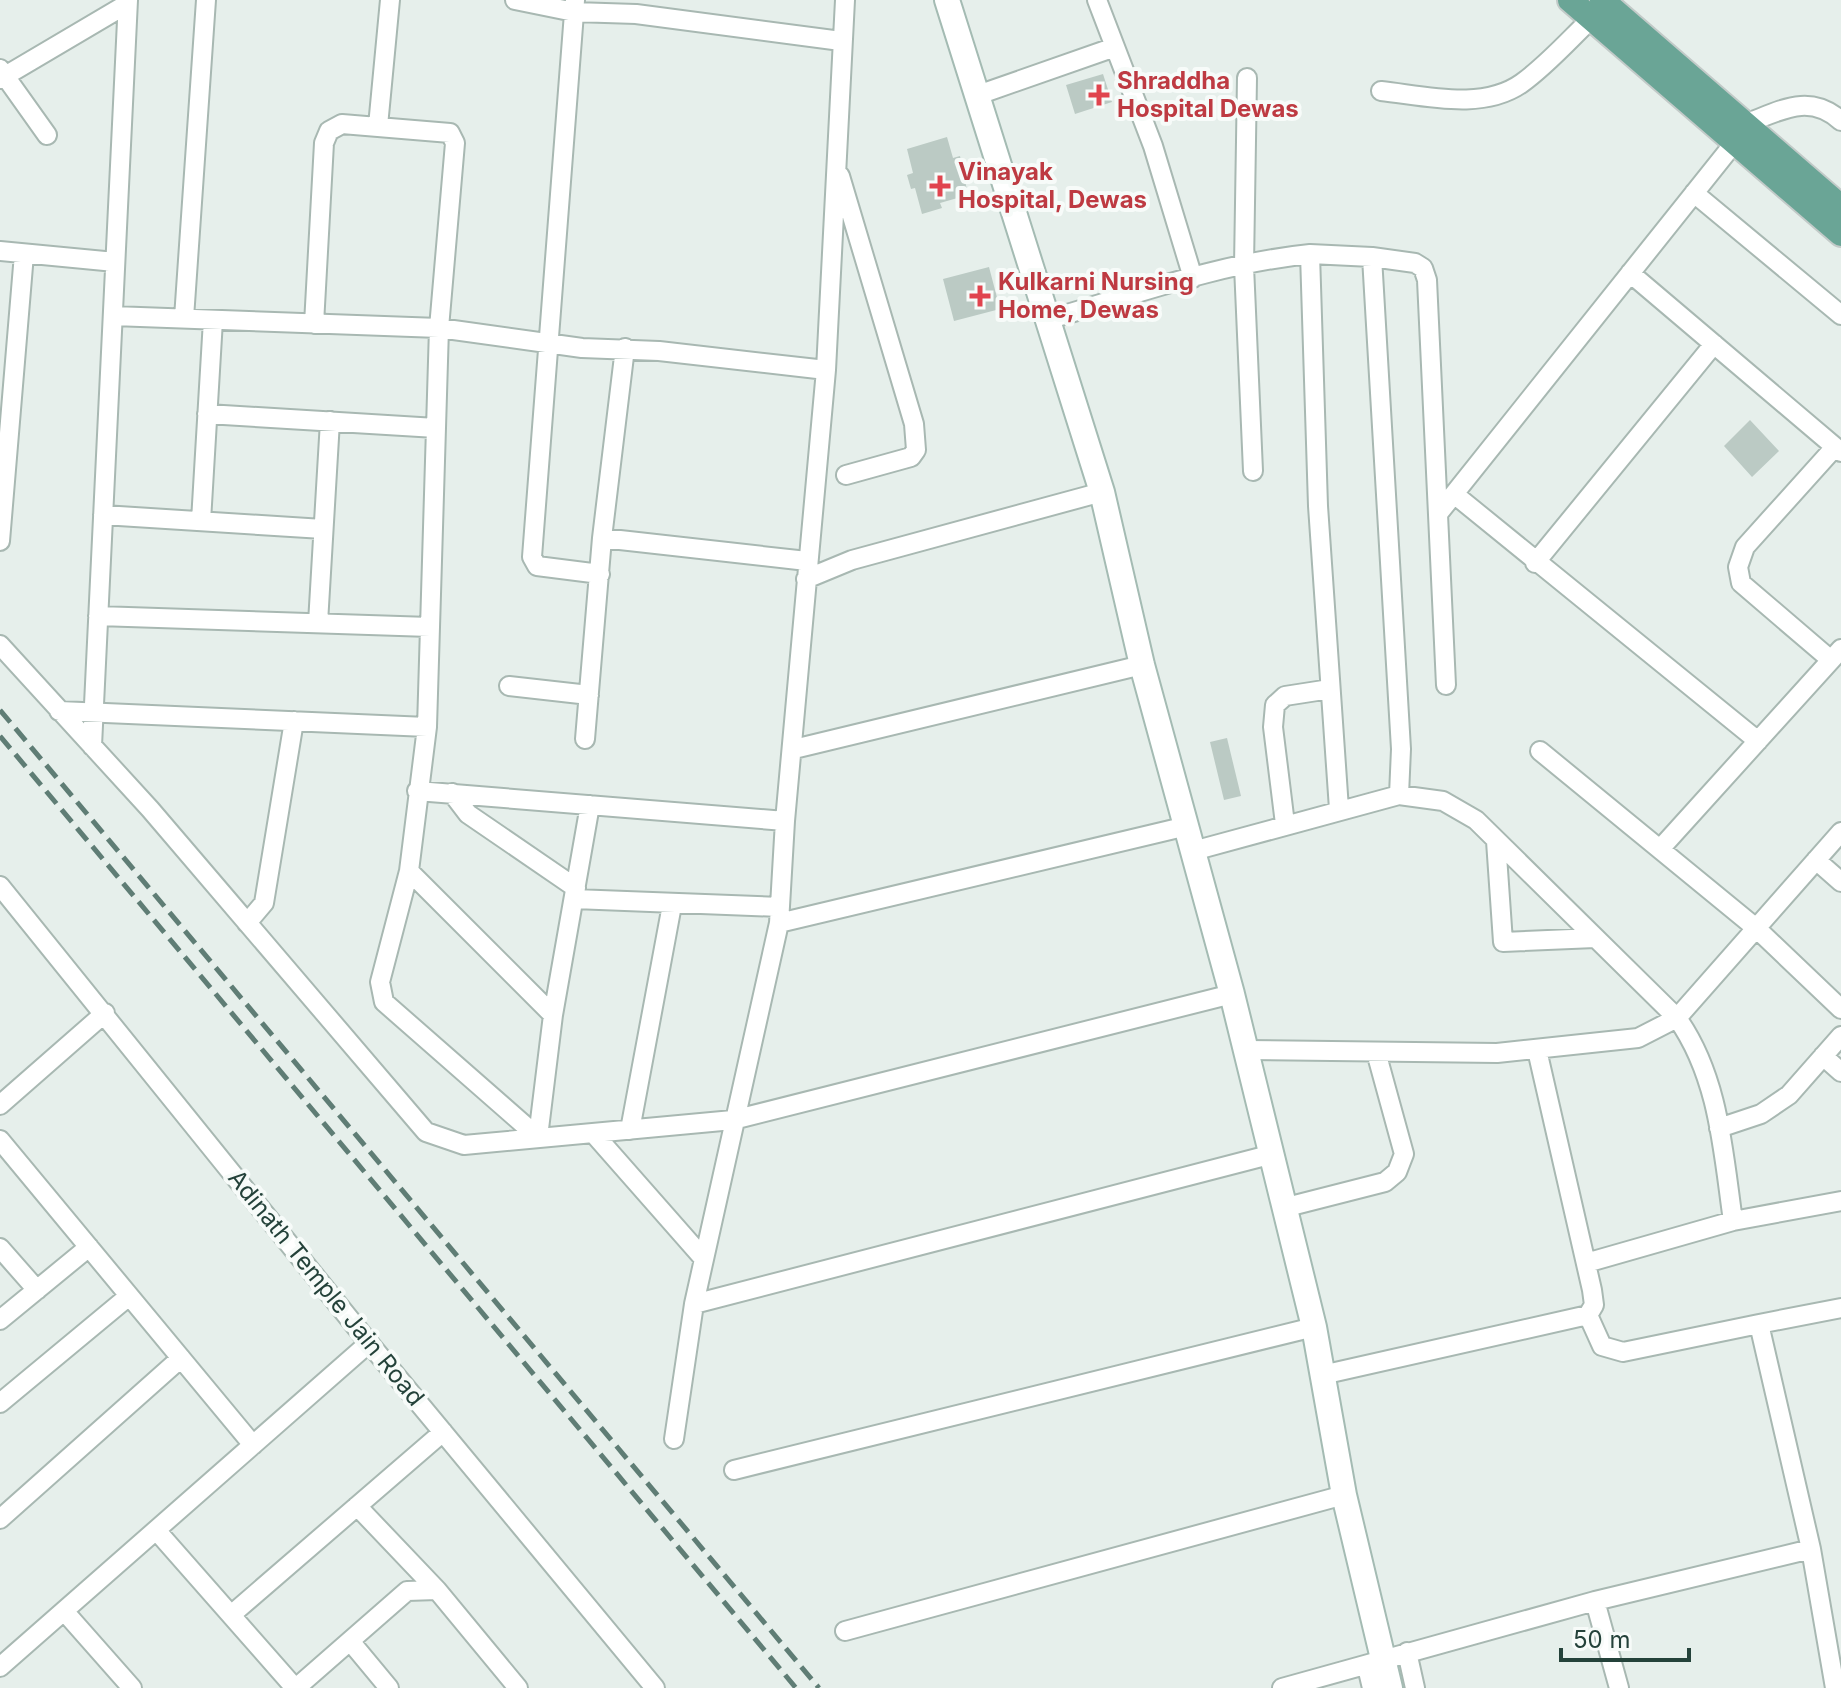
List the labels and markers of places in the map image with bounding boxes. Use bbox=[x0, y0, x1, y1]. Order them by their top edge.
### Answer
place label: Shraddha Hospital Dewas bbox=[1117, 66, 1299, 123]
marker: Shraddha Hospital Dewas bbox=[1088, 84, 1110, 106]
place label: Vinayak Hospital, Dewas bbox=[958, 157, 1147, 214]
marker: Vinayak Hospital, Dewas bbox=[929, 175, 951, 197]
place label: Kulkarni Nursing Home, Dewas bbox=[998, 267, 1194, 324]
marker: Kulkarni Nursing Home, Dewas bbox=[969, 285, 991, 307]

